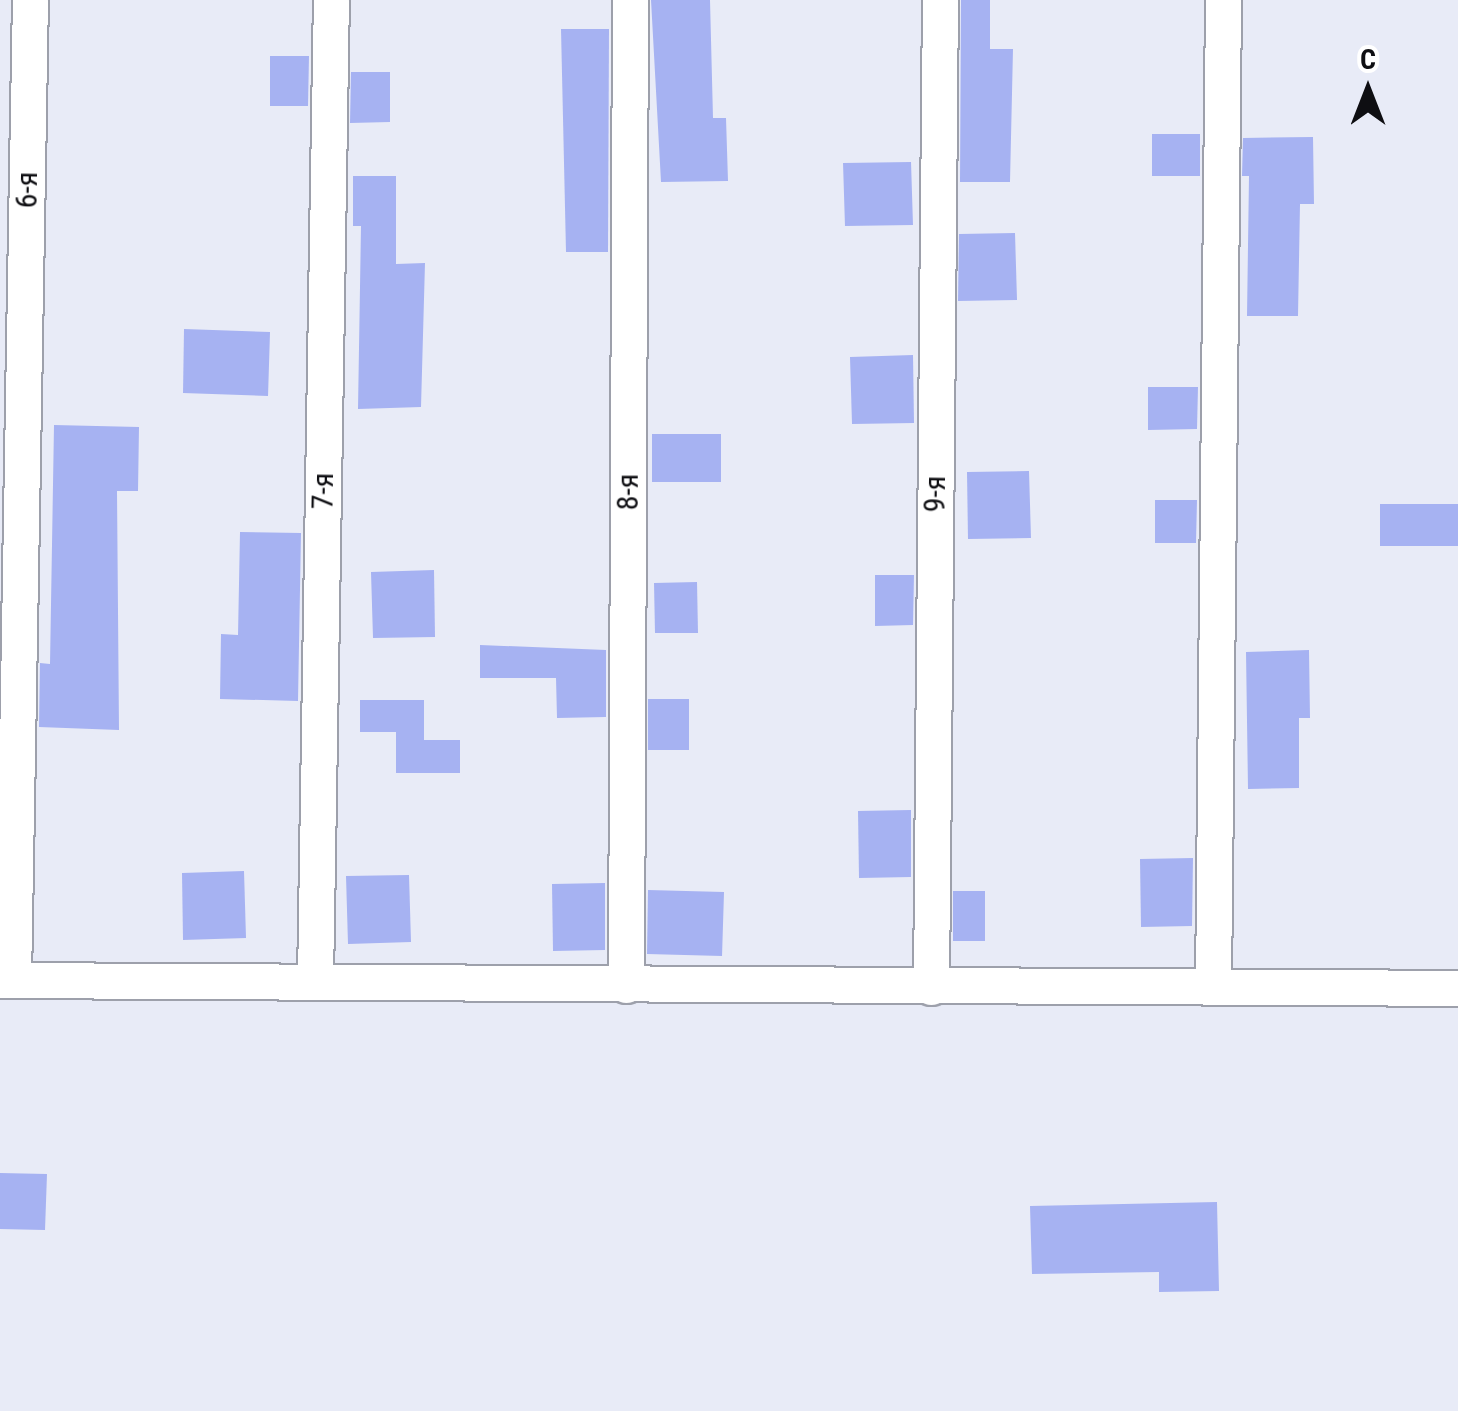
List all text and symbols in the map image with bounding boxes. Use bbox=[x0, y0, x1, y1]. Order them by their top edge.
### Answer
north arrow bbox=[1318, 40, 1418, 140]
text: С bbox=[1360, 43, 1376, 76]
street label: 6-я bbox=[9, 171, 45, 209]
street label: 7-я bbox=[305, 472, 341, 510]
street label: 8-я bbox=[610, 474, 646, 510]
street label: 9-я bbox=[917, 475, 953, 513]

